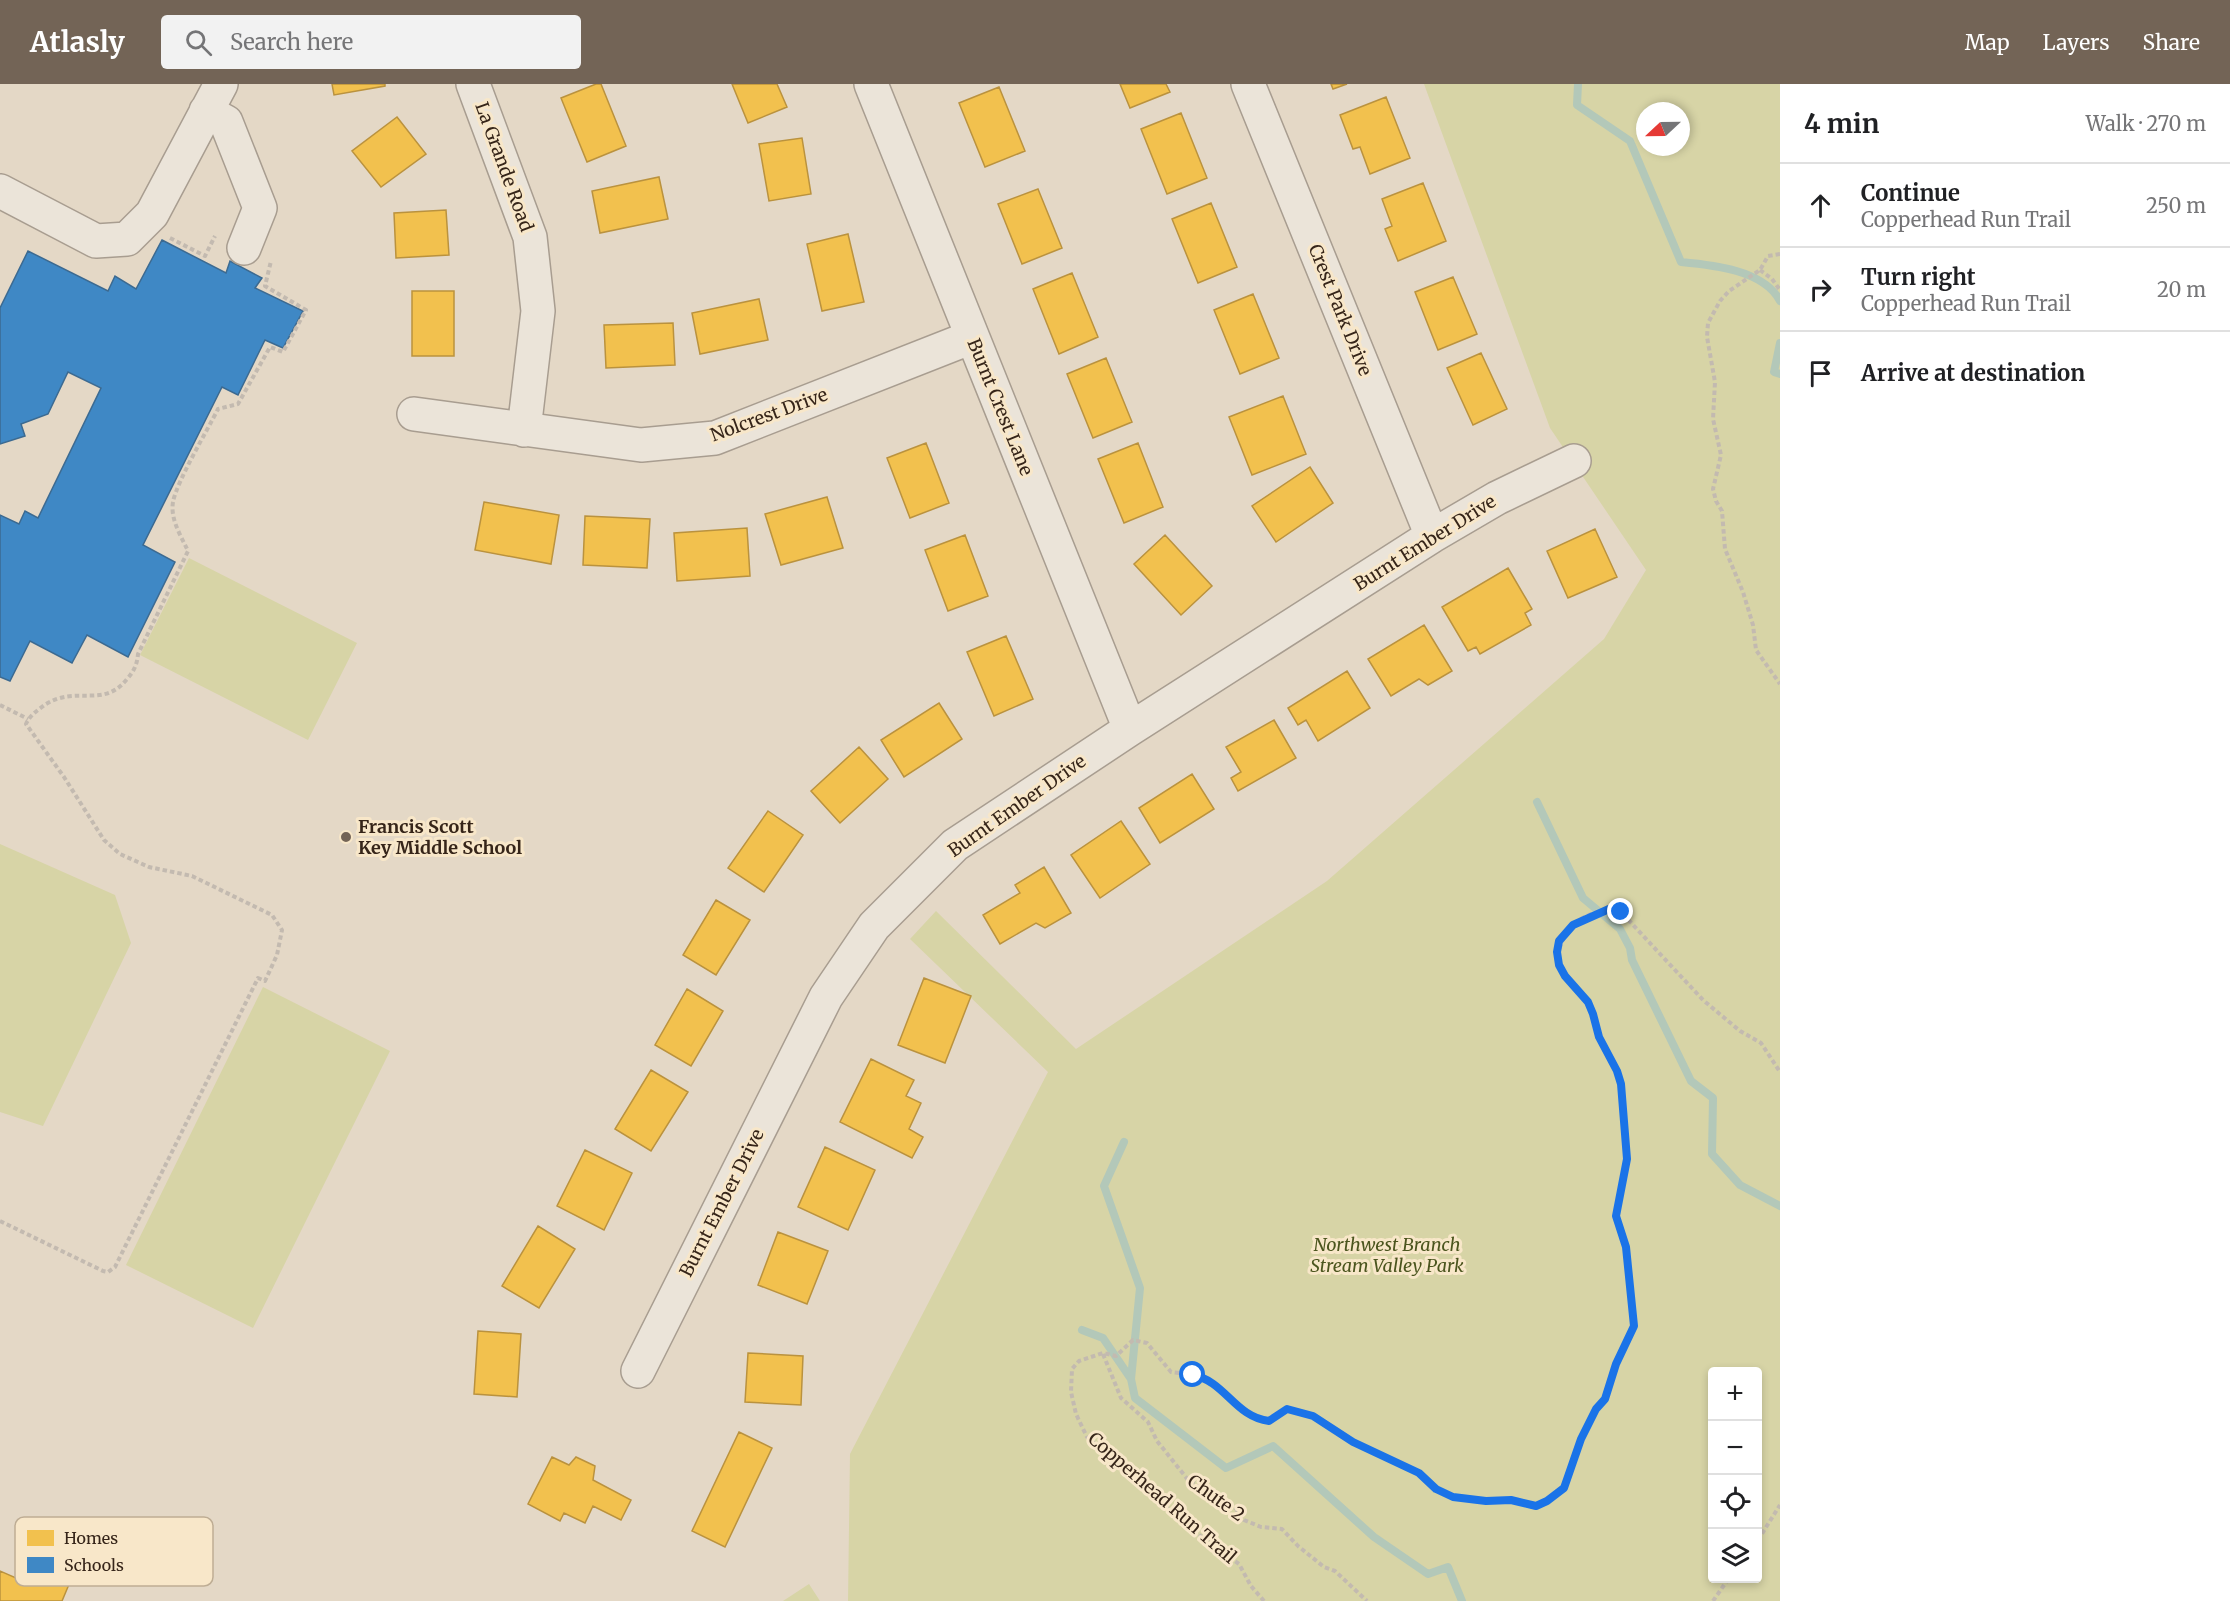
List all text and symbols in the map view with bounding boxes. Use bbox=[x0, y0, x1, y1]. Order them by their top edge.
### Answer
search box bbox=[161, 15, 581, 69]
text: Atlasly bbox=[30, 24, 125, 60]
icon: search bbox=[182, 26, 215, 59]
text: Search here bbox=[230, 28, 353, 56]
text: Map bbox=[1965, 29, 2010, 56]
text: Layers bbox=[2043, 29, 2110, 56]
text: Share bbox=[2143, 29, 2200, 56]
street label: La Grande Road bbox=[470, 99, 539, 235]
north arrow bbox=[1636, 102, 1690, 156]
text: 4 min bbox=[1804, 107, 1879, 140]
text: Walk · 270 m bbox=[2086, 111, 2206, 136]
text: Continue bbox=[1861, 179, 1960, 207]
icon: ahead bbox=[1804, 189, 1837, 222]
text: 250 m bbox=[2146, 193, 2206, 218]
text: Copperhead Run Trail bbox=[1861, 207, 2071, 232]
street label: Crest Park Drive bbox=[1304, 241, 1377, 379]
text: Turn right bbox=[1861, 263, 1975, 291]
icon: right bbox=[1804, 273, 1837, 306]
text: 20 m bbox=[2157, 277, 2206, 302]
text: Copperhead Run Trail bbox=[1861, 291, 2071, 316]
street label: Burnt Crest Lane bbox=[962, 335, 1038, 479]
icon: arrive bbox=[1804, 357, 1837, 390]
text: Arrive at destination bbox=[1861, 359, 2085, 387]
street label: Nolcrest Drive bbox=[707, 383, 830, 446]
street label: Burnt Ember Drive bbox=[1349, 490, 1500, 596]
street label: Burnt Ember Drive bbox=[943, 749, 1090, 862]
place label: Francis Scott Key Middle School bbox=[358, 815, 522, 859]
marker: Francis Scott Key Middle School bbox=[339, 830, 353, 844]
route end bbox=[1607, 898, 1633, 924]
street label: Burnt Ember Drive bbox=[674, 1125, 769, 1281]
park label: Northwest Branch Stream Valley Park bbox=[1310, 1233, 1464, 1277]
route start bbox=[1179, 1361, 1205, 1387]
map controls bbox=[1708, 1367, 1762, 1583]
button: + bbox=[1708, 1367, 1762, 1421]
button: − bbox=[1708, 1421, 1762, 1475]
street label: Copperhead Run Trail bbox=[1083, 1427, 1242, 1569]
street label: Chute 2 bbox=[1183, 1469, 1249, 1526]
button: locate bbox=[1708, 1475, 1762, 1529]
legend bbox=[15, 1517, 213, 1586]
text: Homes bbox=[64, 1528, 118, 1548]
button: layers bbox=[1708, 1529, 1762, 1583]
text: Schools bbox=[64, 1555, 124, 1575]

